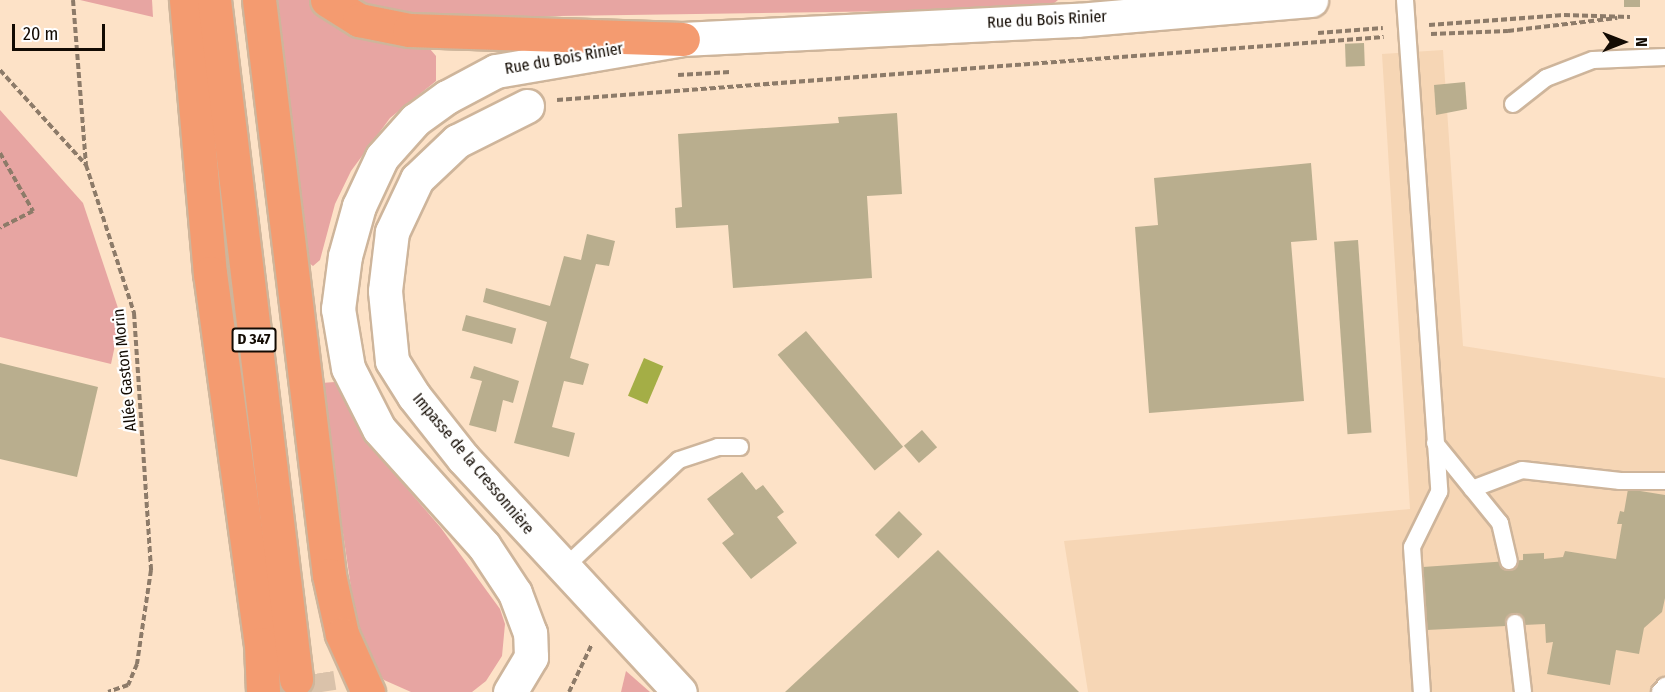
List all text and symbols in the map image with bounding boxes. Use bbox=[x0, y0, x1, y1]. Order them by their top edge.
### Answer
street label: Rue du Bois Rinier bbox=[987, 7, 1107, 33]
scale bar bbox=[15, 12, 108, 50]
north arrow bbox=[1593, 12, 1653, 72]
text: 20 m bbox=[23, 23, 58, 45]
text: N bbox=[1632, 37, 1651, 47]
street label: Rue du Bois Rinier bbox=[503, 39, 625, 79]
street label: Allée Gaston Morin bbox=[109, 308, 141, 432]
road number: D 347 bbox=[232, 328, 276, 352]
street label: Impasse de la Cressonnière bbox=[408, 389, 538, 539]

